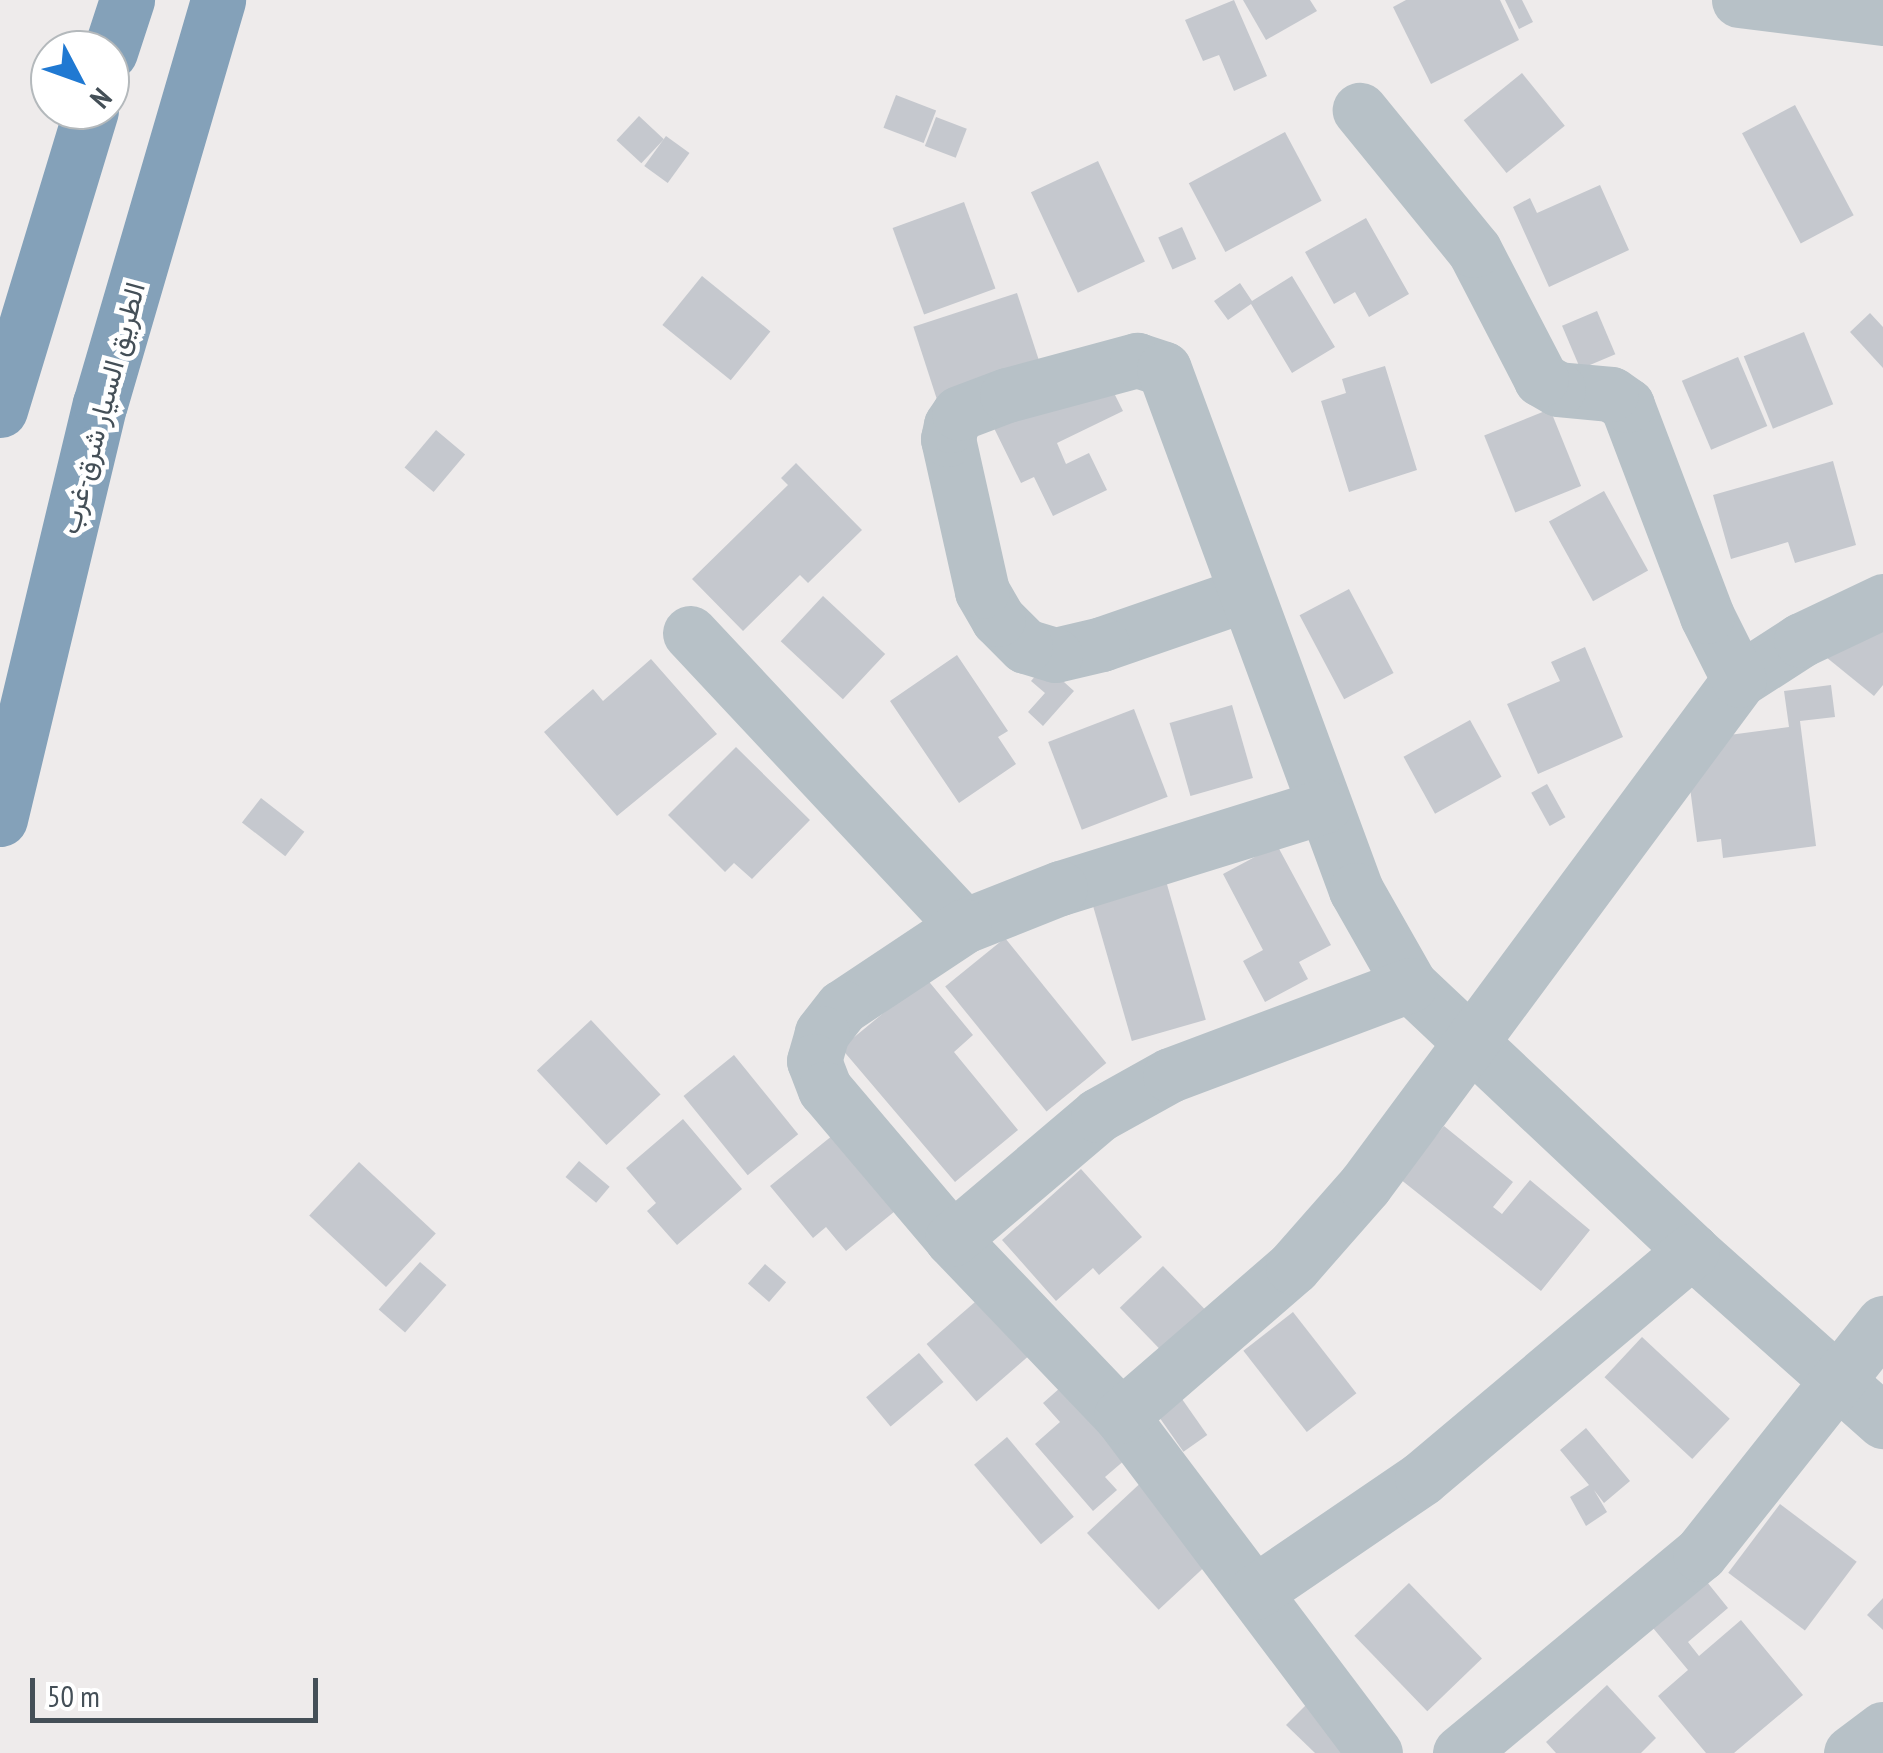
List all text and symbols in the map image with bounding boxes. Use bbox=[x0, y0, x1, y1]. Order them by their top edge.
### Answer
north arrow bbox=[30, 30, 130, 130]
text: N bbox=[83, 81, 120, 117]
street label: الطريق السيار شرق-غرب bbox=[52, 279, 152, 537]
scale bar bbox=[35, 1658, 322, 1720]
text: 50 m bbox=[47, 1676, 100, 1715]

